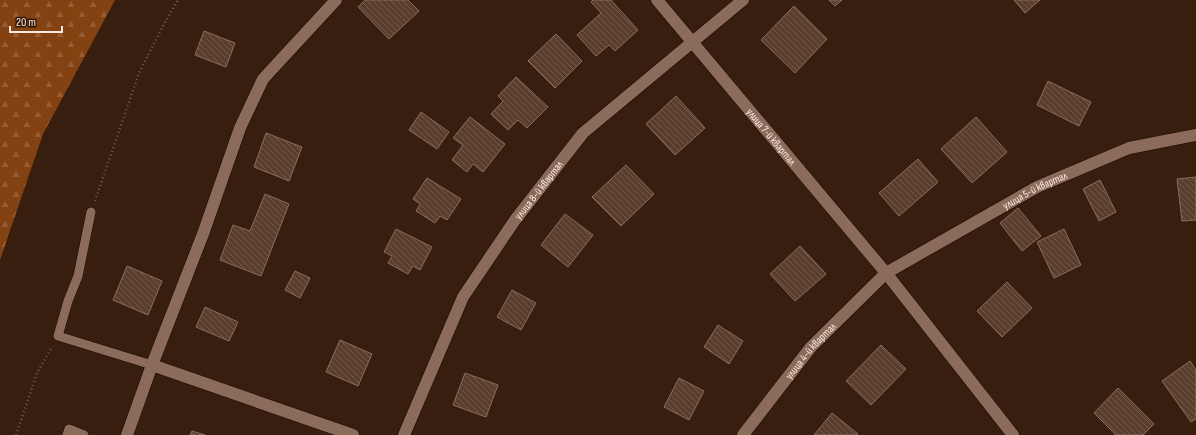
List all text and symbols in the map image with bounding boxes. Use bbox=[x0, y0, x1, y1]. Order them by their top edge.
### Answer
scale bar bbox=[10, 8, 62, 34]
text: 20 m bbox=[16, 15, 36, 30]
street label: улица 7-й квартал bbox=[743, 106, 799, 168]
street label: улица 8-й квартал bbox=[512, 158, 566, 222]
street label: улица 5-й квартал bbox=[1000, 169, 1069, 212]
street label: улица 4-й квартал bbox=[783, 320, 839, 382]

